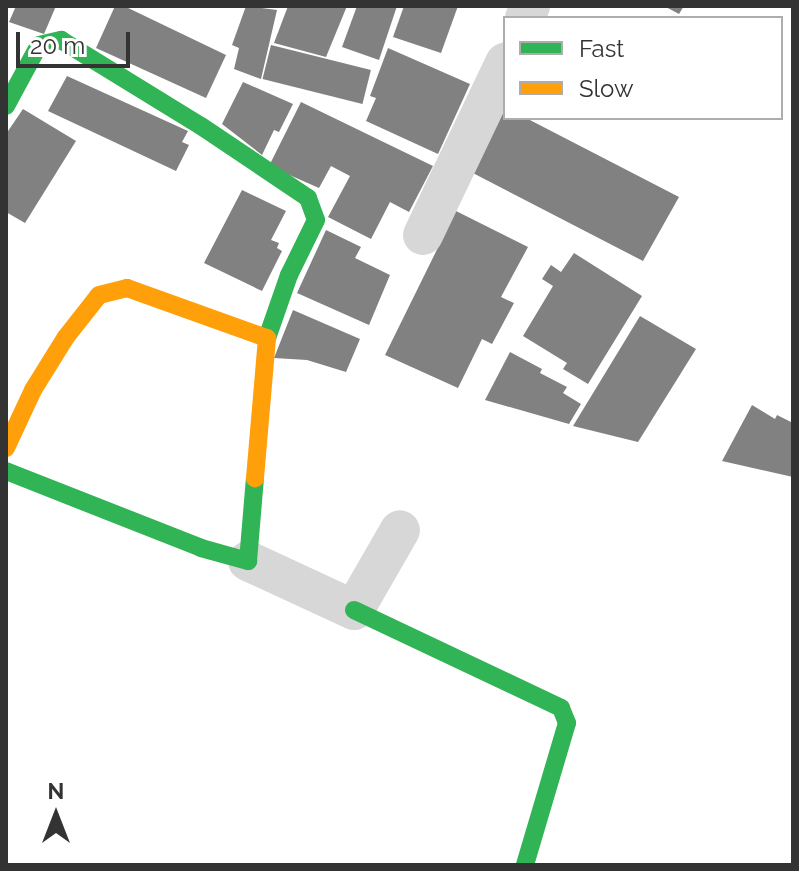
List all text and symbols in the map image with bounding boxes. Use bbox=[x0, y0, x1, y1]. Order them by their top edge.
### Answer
scale bar bbox=[20, 16, 134, 66]
legend bbox=[503, 16, 783, 120]
text: 20 m bbox=[30, 31, 85, 60]
text: Fast bbox=[579, 34, 624, 63]
text: Slow bbox=[579, 74, 633, 103]
north arrow bbox=[16, 775, 96, 855]
text: N bbox=[48, 778, 64, 804]

